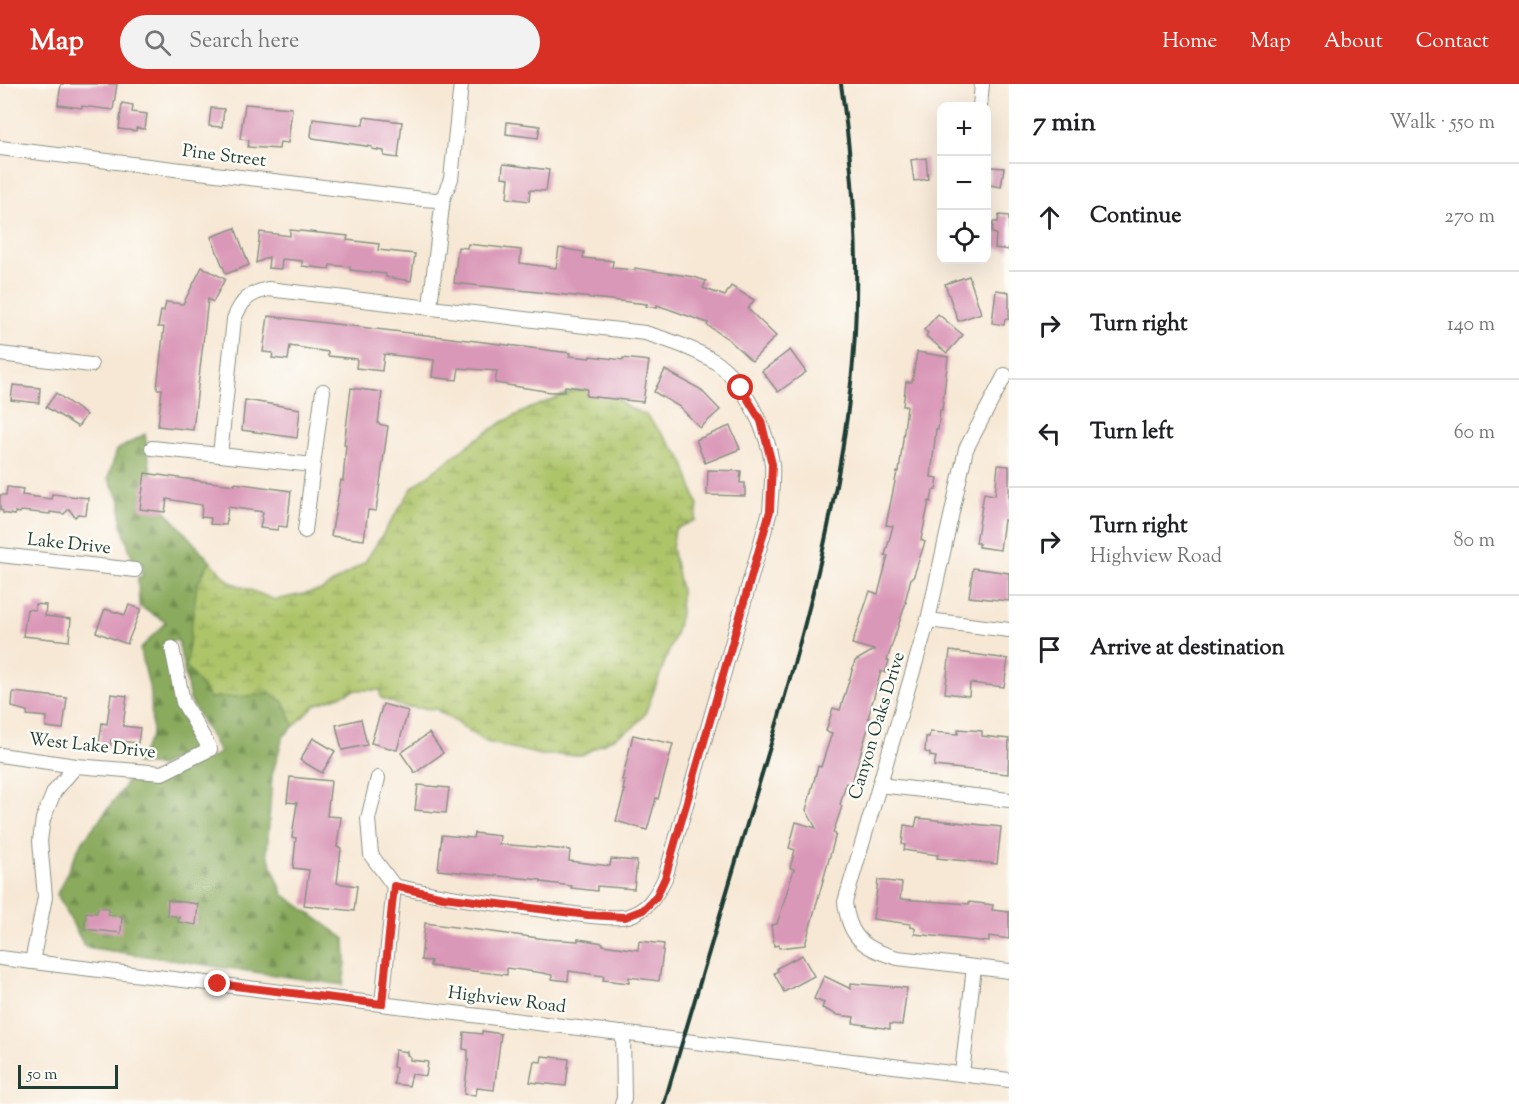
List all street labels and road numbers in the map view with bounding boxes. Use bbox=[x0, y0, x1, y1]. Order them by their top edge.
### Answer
street label: Pine Street bbox=[181, 139, 267, 175]
street label: Lake Drive bbox=[26, 528, 112, 562]
street label: Canyon Oaks Drive bbox=[843, 649, 913, 803]
street label: West Lake Drive bbox=[27, 727, 157, 767]
street label: Highview Road bbox=[446, 981, 568, 1021]

